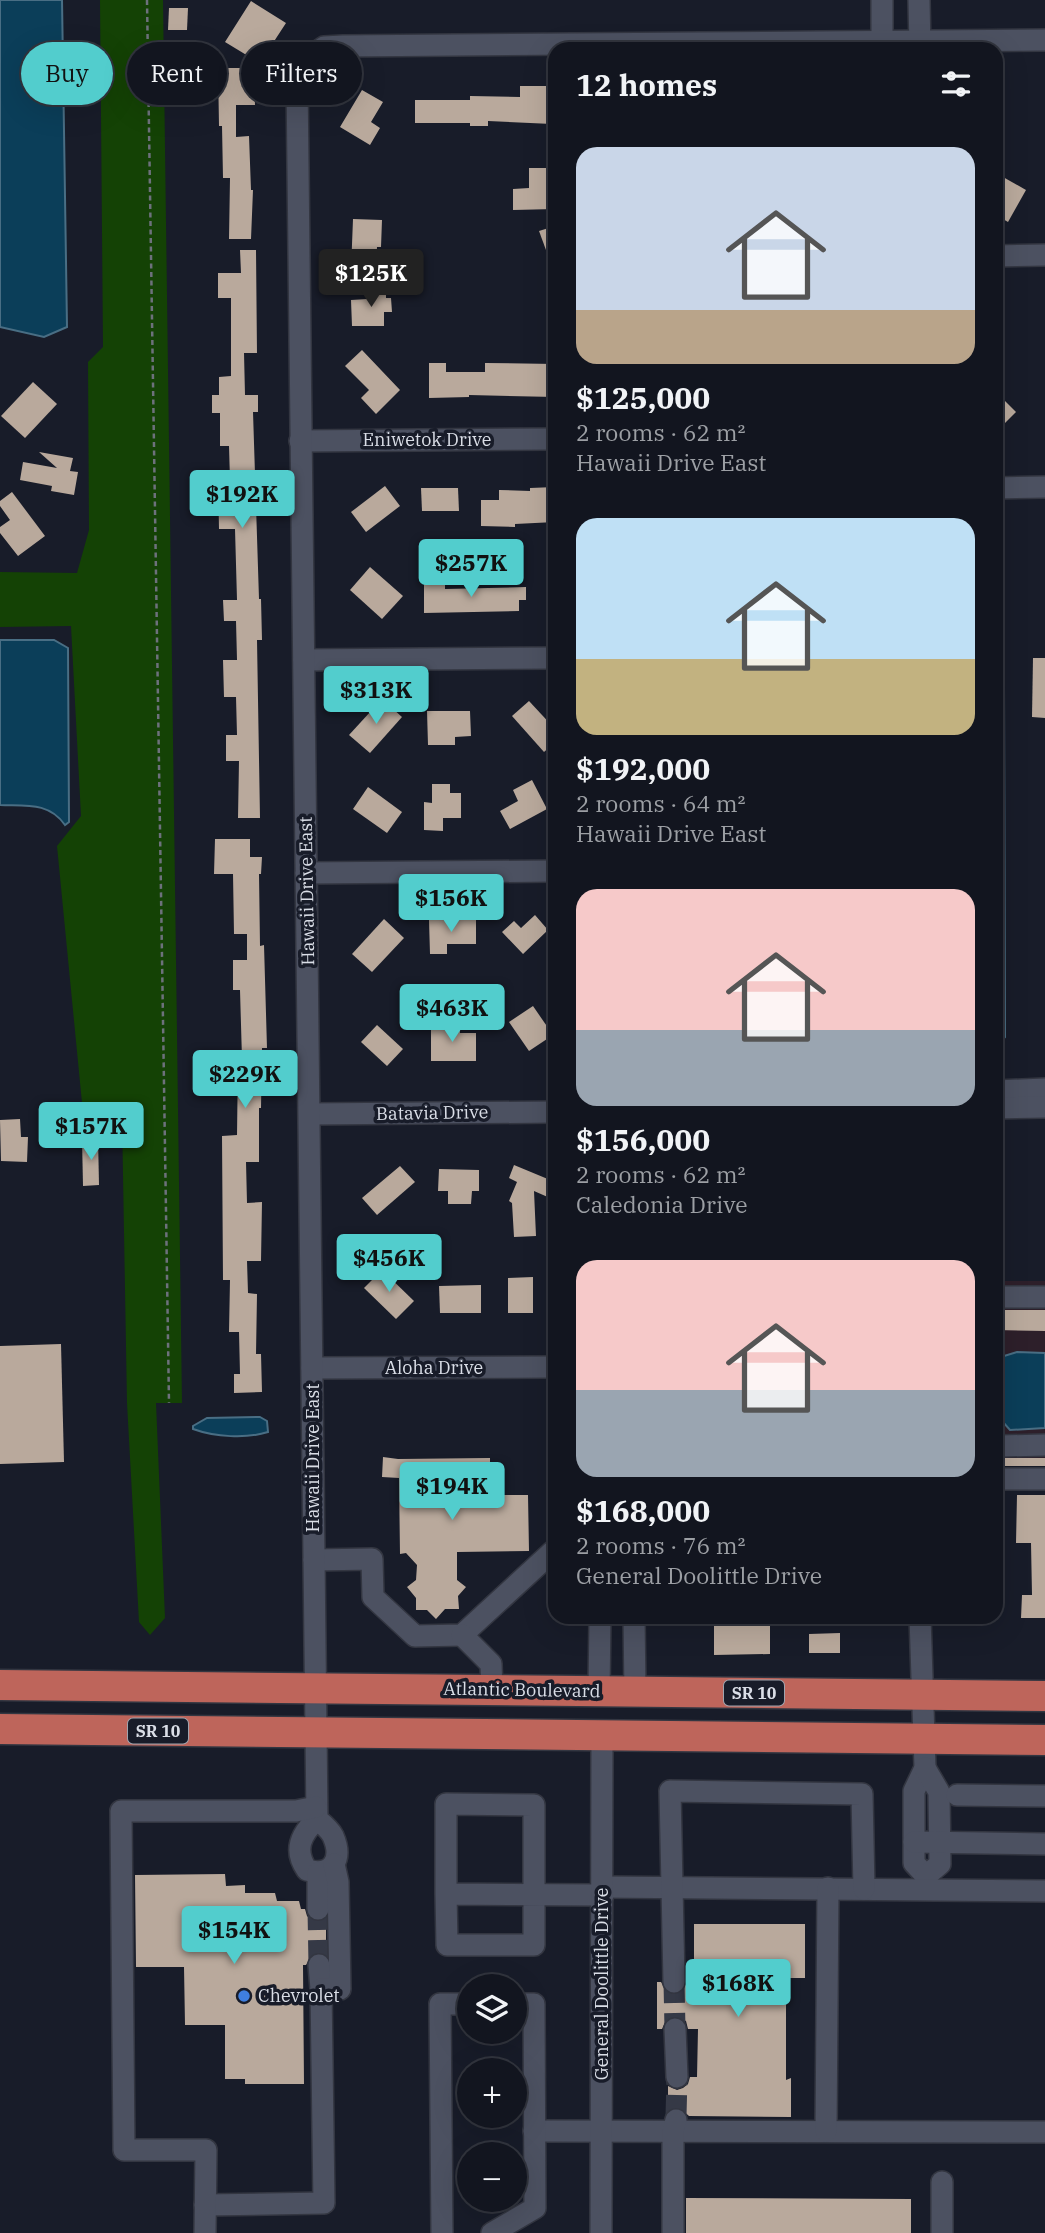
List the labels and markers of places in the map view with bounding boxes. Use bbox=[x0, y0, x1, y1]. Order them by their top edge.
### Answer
pin: $125K bbox=[322, 250, 420, 309]
pin: $192K bbox=[193, 470, 291, 530]
pin: $257K bbox=[422, 540, 520, 599]
pin: $313K bbox=[327, 666, 425, 726]
pin: $156K bbox=[402, 874, 500, 934]
pin: $463K bbox=[403, 984, 501, 1044]
pin: $229K bbox=[196, 1050, 294, 1110]
pin: $157K bbox=[42, 1102, 140, 1162]
pin: $456K bbox=[340, 1234, 438, 1294]
pin: $194K bbox=[403, 1462, 501, 1522]
pin: $154K bbox=[185, 1906, 283, 1966]
pin: $168K bbox=[689, 1960, 787, 2019]
place label: Chevrolet bbox=[258, 1984, 340, 2007]
marker: Chevrolet bbox=[236, 1988, 252, 2004]

